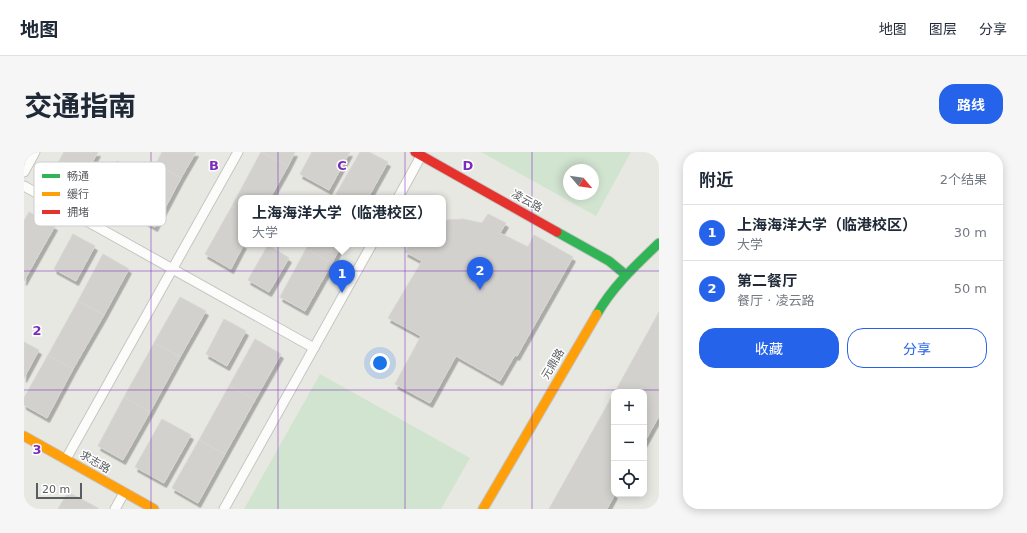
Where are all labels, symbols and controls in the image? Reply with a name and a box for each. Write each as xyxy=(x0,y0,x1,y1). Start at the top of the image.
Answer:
text: 地图 xyxy=(20,18,58,40)
text: 地图 xyxy=(879,21,907,37)
text: 图层 xyxy=(929,21,957,37)
text: 分享 xyxy=(979,21,1007,37)
button: 路线 xyxy=(939,84,1003,124)
text: 交通指南 xyxy=(24,90,136,123)
text: B xyxy=(209,158,219,173)
text: C xyxy=(337,158,347,173)
text: D xyxy=(463,158,474,173)
legend xyxy=(34,162,166,226)
north arrow xyxy=(563,164,599,200)
text: 畅通 xyxy=(67,170,89,183)
text: 附近 xyxy=(699,170,733,190)
text: 2个结果 xyxy=(940,172,987,187)
street label: 凌云路 xyxy=(509,187,545,215)
text: 缓行 xyxy=(67,188,89,201)
popup xyxy=(238,195,446,247)
text: 上海海洋大学（临港校区） xyxy=(252,204,432,222)
text: 拥堵 xyxy=(67,206,89,219)
text: 上海海洋大学（临港校区） xyxy=(737,216,917,234)
text: 大学 xyxy=(252,225,278,240)
text: 1 xyxy=(707,225,717,240)
text: 30 m xyxy=(954,225,987,240)
text: 大学 xyxy=(737,237,763,252)
pin: 2 xyxy=(467,257,493,290)
pin: 1 xyxy=(329,260,355,293)
text: 第二餐厅 xyxy=(737,272,797,290)
text: 2 xyxy=(707,281,717,296)
text: 50 m xyxy=(954,281,987,296)
text: 餐厅 · 凌云路 xyxy=(737,293,814,308)
text: 2 xyxy=(32,323,42,338)
button: 收藏 xyxy=(699,328,839,368)
button: 分享 xyxy=(847,328,987,368)
street label: 元鼎路 xyxy=(539,347,567,381)
your location xyxy=(370,353,390,373)
map controls xyxy=(611,389,647,497)
button: + xyxy=(611,389,647,425)
button: − xyxy=(611,425,647,461)
text: 3 xyxy=(32,442,42,457)
street label: 求志路 xyxy=(77,448,113,476)
button: locate xyxy=(611,461,647,497)
scale bar xyxy=(36,481,82,500)
text: 20 m xyxy=(42,483,70,496)

